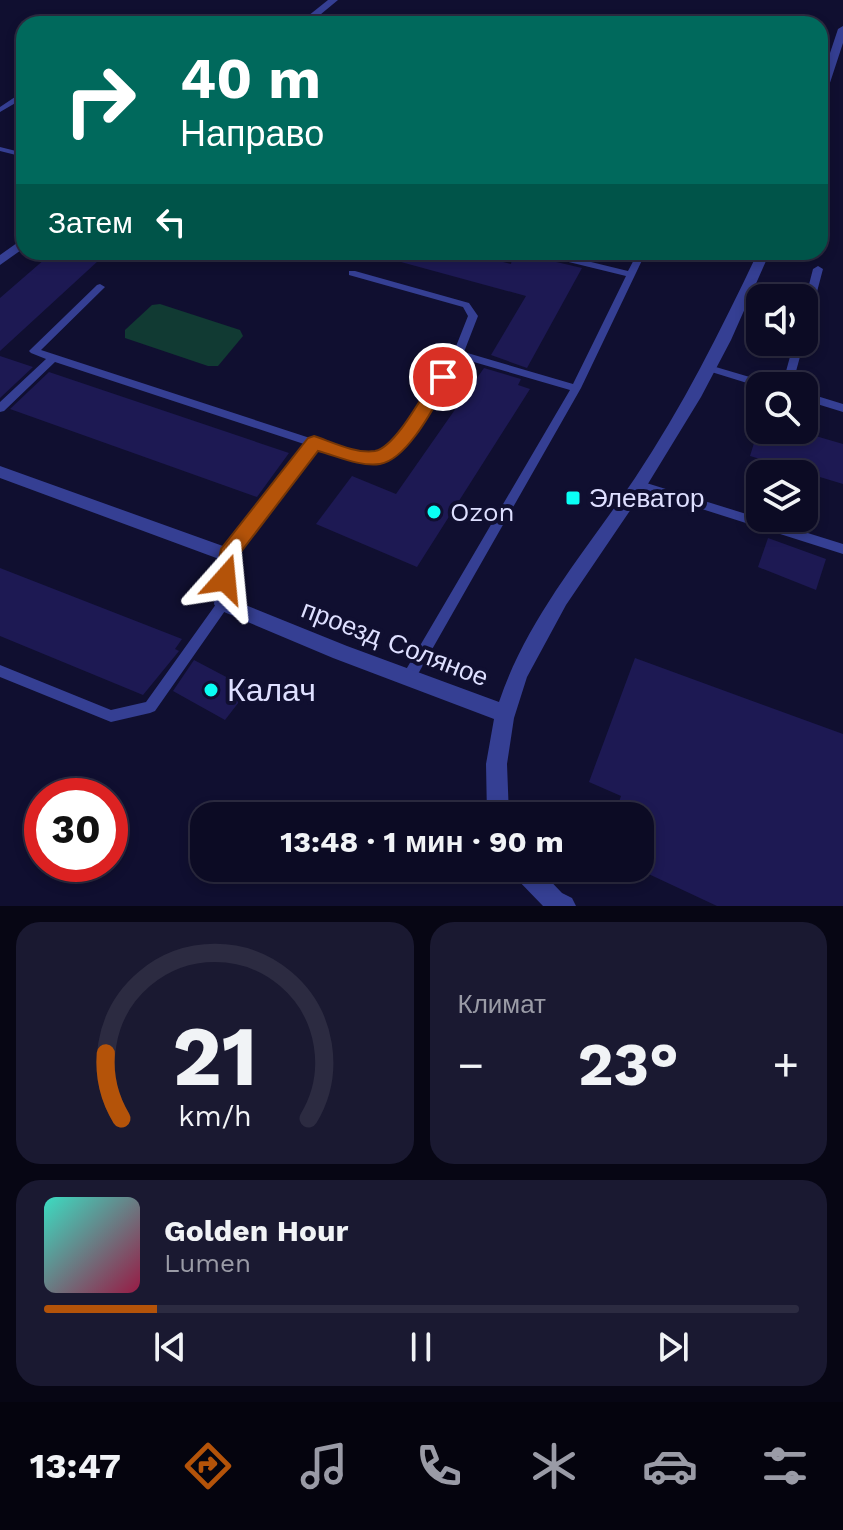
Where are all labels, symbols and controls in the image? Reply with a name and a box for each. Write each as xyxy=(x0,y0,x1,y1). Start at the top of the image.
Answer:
text: 40 m xyxy=(180,46,321,112)
icon: right xyxy=(48,48,152,152)
text: Направо xyxy=(180,113,324,155)
icon: left xyxy=(149,200,193,244)
text: Затем xyxy=(48,205,133,240)
map controls xyxy=(746,284,818,532)
button: sound xyxy=(746,284,818,356)
pin xyxy=(409,343,477,411)
icon: arrive xyxy=(421,355,465,399)
button: search xyxy=(746,372,818,444)
button: layers xyxy=(746,460,818,532)
place label: Элеватор xyxy=(589,483,704,513)
marker: Элеватор xyxy=(564,489,582,507)
place label: Ozon xyxy=(450,497,515,527)
marker: Ozon xyxy=(425,503,443,521)
position arrow xyxy=(183,537,267,621)
street label: проезд Соляное xyxy=(297,594,493,692)
place label: Калач xyxy=(227,671,316,709)
marker: Калач xyxy=(202,681,220,699)
speed limit sign: 30 xyxy=(24,778,128,882)
text: 13:48 · 1 мин · 90 m xyxy=(280,824,564,859)
text: Климат xyxy=(458,989,546,1019)
text: 21 xyxy=(172,1008,257,1105)
text: 23° xyxy=(578,1029,679,1100)
text: − xyxy=(458,1039,484,1091)
text: + xyxy=(772,1039,799,1091)
text: km/h xyxy=(178,1099,252,1133)
text: Golden Hour xyxy=(164,1213,348,1248)
text: Lumen xyxy=(164,1248,251,1278)
icon: previous xyxy=(148,1325,192,1369)
icon: pause xyxy=(399,1325,443,1369)
icon: next xyxy=(651,1325,695,1369)
icon: directions xyxy=(180,1438,236,1494)
icon: music xyxy=(296,1438,352,1494)
icon: phone xyxy=(411,1438,467,1494)
icon: climate xyxy=(526,1438,582,1494)
icon: car xyxy=(642,1438,698,1494)
icon: filters xyxy=(757,1438,813,1494)
text: 13:47 xyxy=(30,1445,121,1487)

